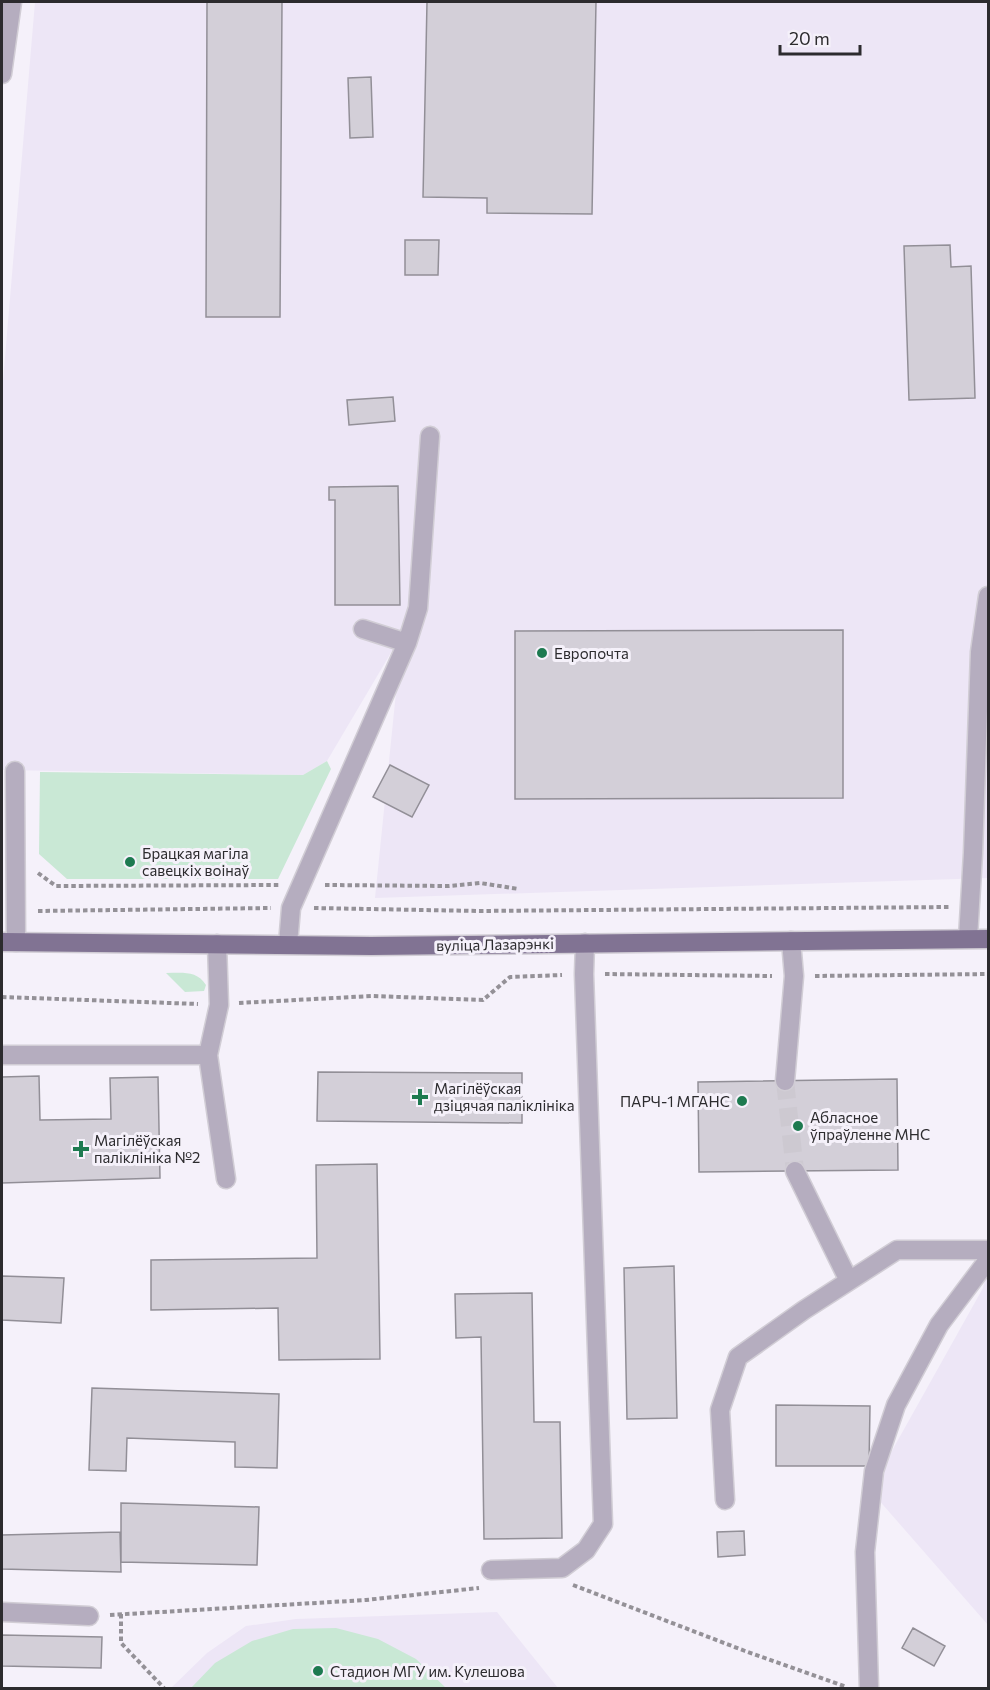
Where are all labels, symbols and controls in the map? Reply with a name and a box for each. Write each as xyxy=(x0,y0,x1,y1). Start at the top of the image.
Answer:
scale bar xyxy=(780,18,860,56)
text: 20 m xyxy=(789,27,830,49)
place label: Европочта xyxy=(554,644,629,662)
marker: Европочта xyxy=(535,646,549,660)
place label: Брацкая магіла савецкіх воінаў xyxy=(142,844,249,879)
marker: Брацкая магіла савецкіх воінаў xyxy=(123,855,137,869)
street label: вуліца Лазарэнкі xyxy=(436,934,554,954)
place label: Магілёўская дзіцячая паліклініка xyxy=(434,1079,575,1114)
marker: Магілёўская дзіцячая паліклініка xyxy=(411,1088,429,1106)
place label: ПАРЧ-1 МГАНС xyxy=(620,1092,730,1110)
marker: ПАРЧ-1 МГАНС xyxy=(735,1094,749,1108)
place label: Абласное ўпраўленне МНС xyxy=(810,1108,930,1143)
marker: Абласное ўпраўленне МНС xyxy=(791,1119,805,1133)
place label: Магілёўская паліклініка №2 xyxy=(94,1131,200,1166)
marker: Магілёўская паліклініка №2 xyxy=(72,1140,90,1158)
place label: Стадион МГУ им. Кулешова xyxy=(330,1662,525,1680)
marker: Стадион МГУ им. Кулешова xyxy=(311,1664,325,1678)

